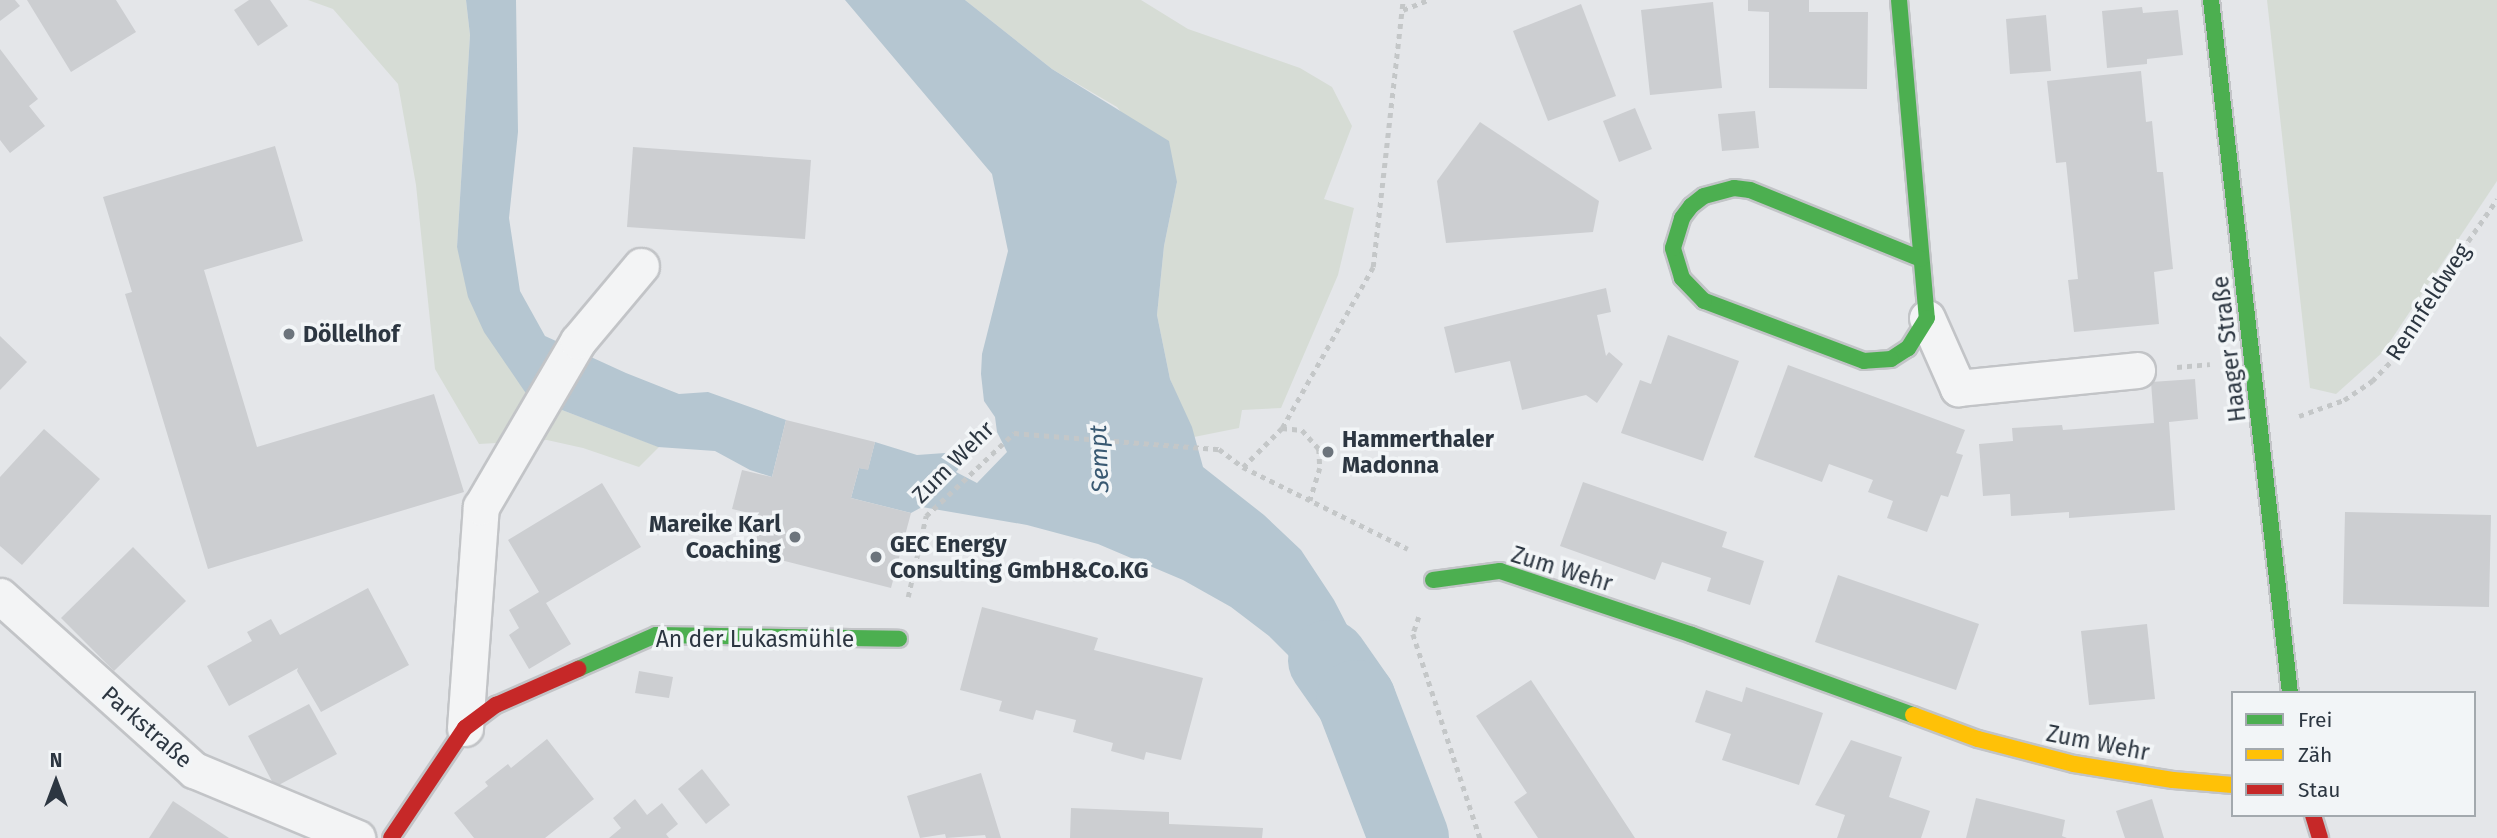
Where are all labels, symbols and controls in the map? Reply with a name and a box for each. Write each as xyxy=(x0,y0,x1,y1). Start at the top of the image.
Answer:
street label: Rennfeldweg xyxy=(2380,238,2476,366)
street label: Haager Straße xyxy=(2206,274,2252,424)
place label: Döllelhof xyxy=(303,320,399,348)
marker: Döllelhof xyxy=(281,326,297,342)
street label: Zum Wehr xyxy=(906,415,1000,509)
water label: Sempt xyxy=(1084,424,1116,494)
place label: Hammerthaler Madonna xyxy=(1342,425,1494,479)
marker: Hammerthaler Madonna xyxy=(1320,444,1336,460)
place label: Mareike Karl Coaching xyxy=(649,510,781,564)
marker: Mareike Karl Coaching xyxy=(787,529,803,545)
place label: GEC Energy Consulting GmbH&Co.KG xyxy=(890,530,1149,584)
street label: Zum Wehr xyxy=(1508,541,1616,597)
marker: GEC Energy Consulting GmbH&Co.KG xyxy=(868,549,884,565)
street label: An der Lukasmühle xyxy=(656,625,854,653)
street label: Parkstraße xyxy=(96,680,198,774)
legend xyxy=(2231,691,2476,817)
text: Frei xyxy=(2298,707,2332,733)
street label: Zum Wehr xyxy=(2044,719,2152,767)
text: Zäh xyxy=(2298,742,2332,768)
north arrow xyxy=(21,747,91,817)
text: N xyxy=(50,749,62,772)
text: Stau xyxy=(2298,777,2341,803)

